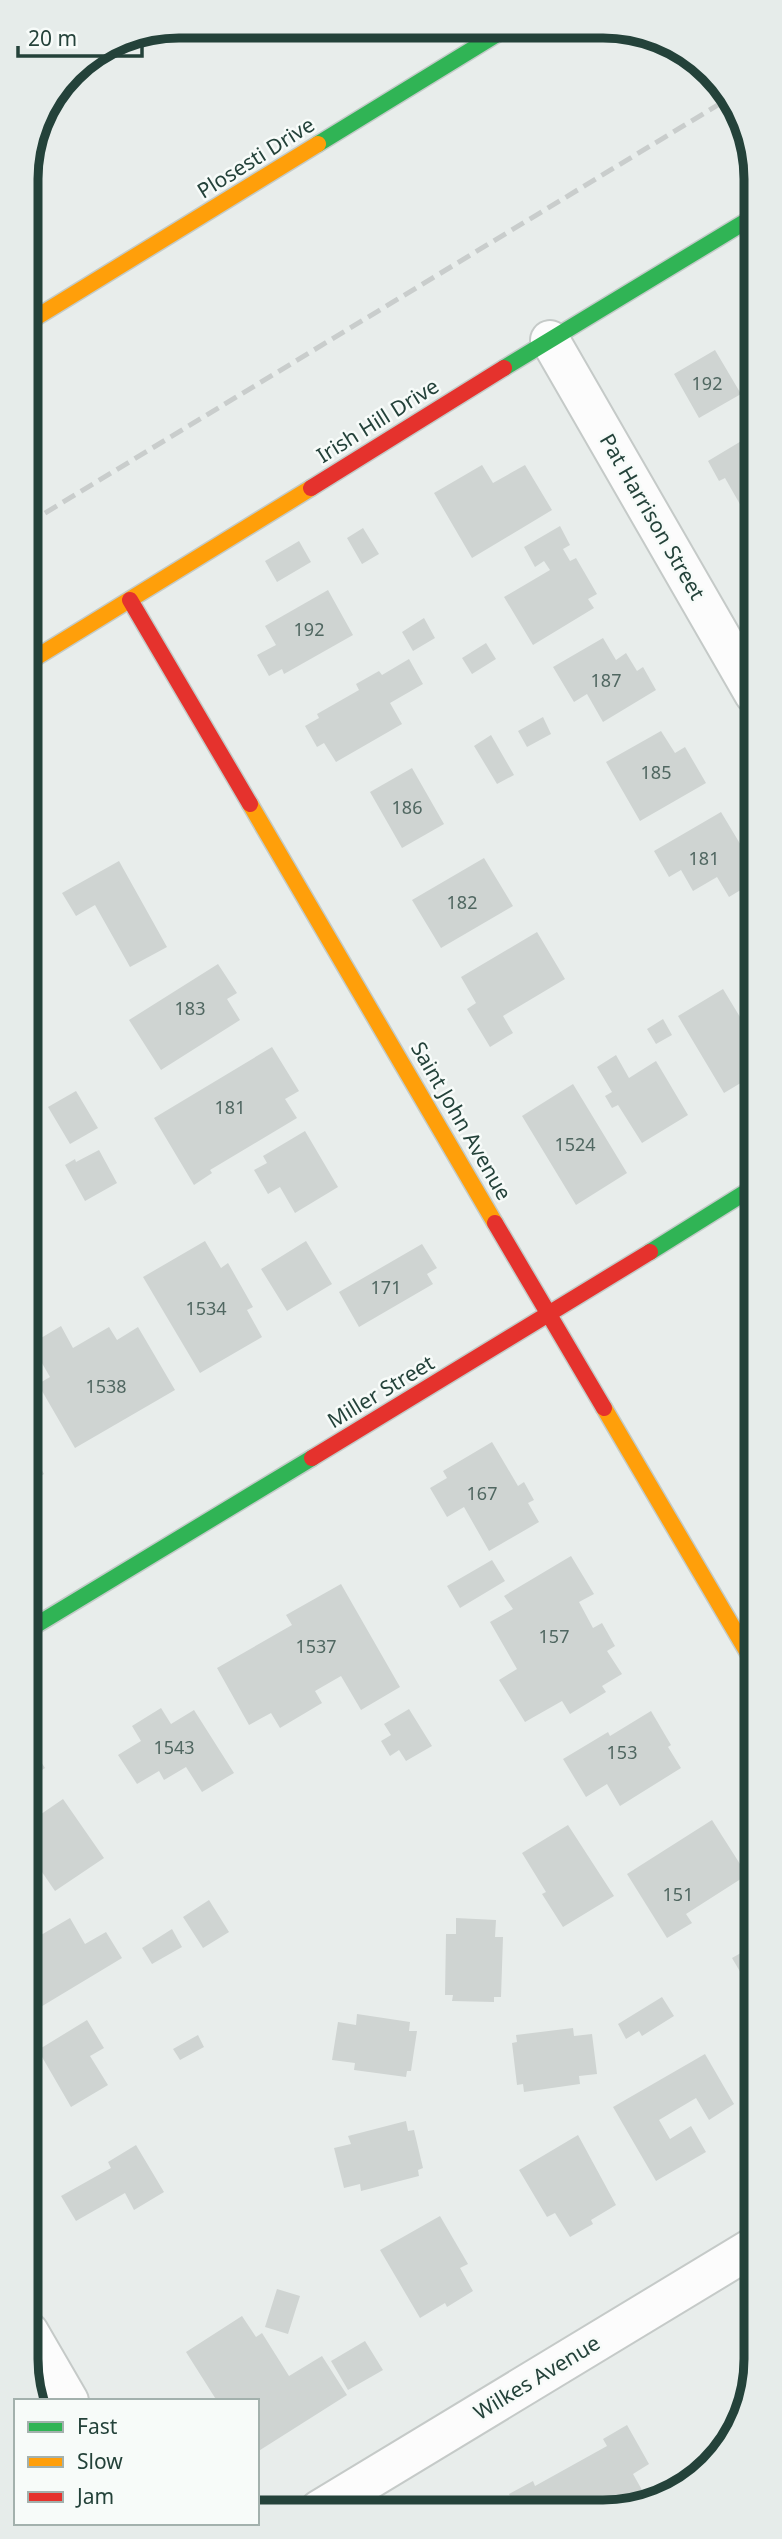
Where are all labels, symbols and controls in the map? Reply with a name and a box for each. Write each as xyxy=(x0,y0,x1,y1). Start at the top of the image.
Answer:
scale bar xyxy=(18,14,142,58)
text: 20 m xyxy=(28,24,77,52)
street label: Plosesti Drive xyxy=(192,110,319,204)
street label: Irish Hill Drive xyxy=(311,371,444,469)
house number: 192 xyxy=(692,371,722,395)
street label: Pat Harrison Street xyxy=(594,428,712,605)
house number: 192 xyxy=(294,617,324,641)
house number: 187 xyxy=(591,668,621,692)
house number: 185 xyxy=(641,760,671,784)
house number: 186 xyxy=(392,795,422,819)
house number: 181 xyxy=(689,846,719,870)
house number: 182 xyxy=(447,890,477,914)
house number: 183 xyxy=(175,996,205,1020)
street label: Saint John Avenue xyxy=(405,1036,519,1205)
house number: 181 xyxy=(215,1095,245,1119)
house number: 1524 xyxy=(554,1132,596,1156)
house number: 171 xyxy=(371,1275,401,1299)
house number: 1534 xyxy=(185,1296,227,1320)
street label: Miller Street xyxy=(322,1348,439,1434)
house number: 1538 xyxy=(85,1374,127,1398)
house number: 167 xyxy=(467,1481,497,1505)
house number: 157 xyxy=(539,1624,569,1648)
house number: 1537 xyxy=(295,1634,337,1658)
house number: 1543 xyxy=(153,1735,195,1759)
house number: 153 xyxy=(607,1740,637,1764)
house number: 151 xyxy=(663,1882,693,1906)
street label: Wilkes Avenue xyxy=(468,2328,605,2426)
legend xyxy=(14,2399,259,2525)
text: Fast xyxy=(77,2412,118,2440)
text: Slow xyxy=(77,2447,123,2475)
text: Jam xyxy=(75,2482,114,2510)

